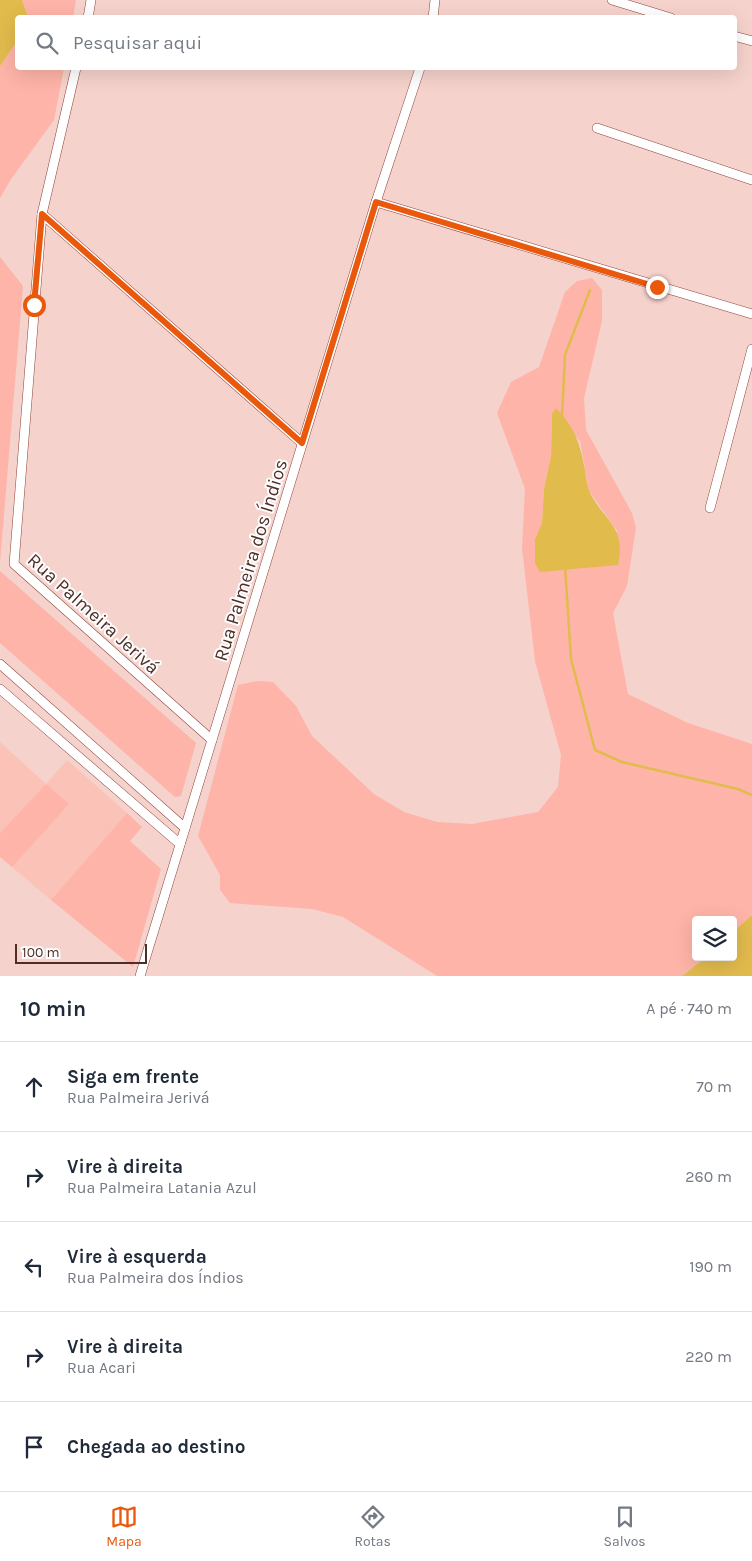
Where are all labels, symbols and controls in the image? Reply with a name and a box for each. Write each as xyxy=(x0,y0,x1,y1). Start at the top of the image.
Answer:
search box xyxy=(15,15,737,70)
icon: search xyxy=(33,29,61,57)
text: Pesquisar aqui xyxy=(73,32,202,54)
route end xyxy=(646,276,669,299)
route start xyxy=(23,294,46,317)
street label: Rua Palmeira dos Índios xyxy=(209,457,292,664)
street label: Rua Palmeira Jerivá xyxy=(23,549,164,679)
map controls xyxy=(692,916,737,961)
button: layers xyxy=(692,916,737,961)
scale bar xyxy=(15,941,148,964)
text: 100 m xyxy=(22,944,60,961)
text: 10 min xyxy=(20,997,86,1021)
text: A pé · 740 m xyxy=(646,999,732,1018)
text: Siga em frente xyxy=(67,1066,199,1088)
icon: ahead xyxy=(20,1073,48,1101)
text: 70 m xyxy=(696,1077,732,1096)
text: Rua Palmeira Jerivá xyxy=(67,1088,210,1107)
text: Vire à direita xyxy=(67,1156,183,1178)
icon: right xyxy=(20,1163,48,1191)
text: 260 m xyxy=(685,1167,732,1186)
text: Rua Palmeira Latania Azul xyxy=(67,1178,257,1197)
text: Vire à esquerda xyxy=(67,1246,207,1268)
icon: left xyxy=(20,1253,48,1281)
text: 190 m xyxy=(689,1257,732,1276)
text: Rua Palmeira dos Índios xyxy=(67,1268,244,1287)
text: Vire à direita xyxy=(67,1336,183,1358)
icon: right xyxy=(20,1343,48,1371)
text: 220 m xyxy=(685,1347,732,1366)
text: Rua Acari xyxy=(67,1358,136,1377)
icon: arrive xyxy=(20,1433,48,1461)
text: Chegada ao destino xyxy=(67,1436,245,1458)
tab: Mapa xyxy=(106,1503,142,1550)
tab: Rotas xyxy=(354,1503,391,1550)
tab: Salvos xyxy=(604,1503,646,1550)

